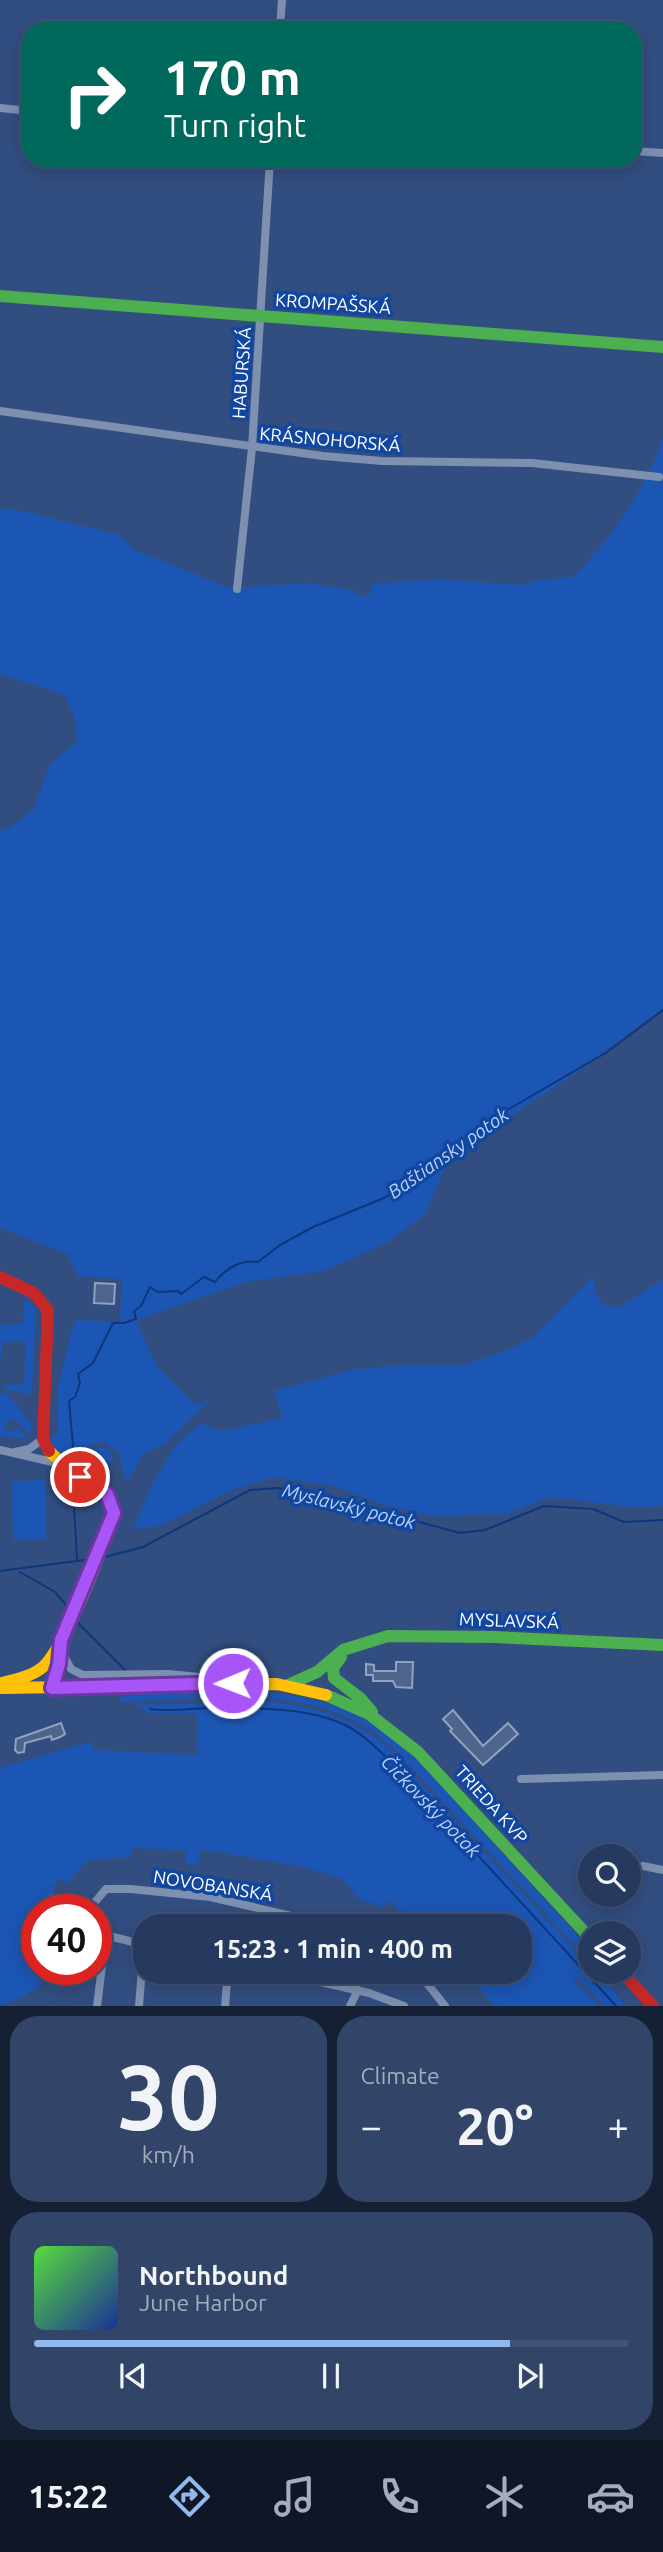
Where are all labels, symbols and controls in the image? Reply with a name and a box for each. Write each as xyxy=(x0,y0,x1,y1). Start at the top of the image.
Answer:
icon: right xyxy=(49,49,140,140)
text: 170 m xyxy=(164,49,301,104)
text: Turn right xyxy=(164,107,306,143)
street label: KROMPAŠSKÁ xyxy=(274,288,392,317)
street label: HABURSKÁ xyxy=(227,326,254,420)
street label: KRÁSNOHORSKÁ xyxy=(259,422,402,455)
water label: Baštiansky potok xyxy=(384,1103,513,1203)
pin xyxy=(50,1447,110,1507)
icon: arrive xyxy=(61,1458,99,1496)
water label: Myslavský potok xyxy=(280,1479,418,1533)
street label: MYSLAVSKÁ xyxy=(459,1607,560,1632)
position arrow xyxy=(196,1646,270,1720)
water label: Čičkovský potok xyxy=(377,1751,485,1862)
street label: TRIEDA KVP xyxy=(452,1761,532,1847)
map controls xyxy=(578,1844,641,1984)
button: search xyxy=(578,1844,641,1907)
street label: NOVOBANSKÁ xyxy=(152,1865,275,1904)
speed limit sign: 40 xyxy=(21,1894,112,1985)
button: layers xyxy=(578,1921,641,1984)
text: 15:23 · 1 min · 400 m xyxy=(212,1934,453,1963)
text: 30 xyxy=(117,2045,220,2147)
text: Climate xyxy=(361,2063,440,2088)
text: 20° xyxy=(456,2097,533,2155)
text: − xyxy=(361,2105,382,2147)
text: + xyxy=(608,2105,629,2147)
text: km/h xyxy=(142,2142,195,2167)
text: Northbound xyxy=(139,2261,288,2290)
text: June Harbor xyxy=(139,2290,267,2315)
icon: previous xyxy=(114,2357,152,2395)
icon: pause xyxy=(312,2357,350,2395)
icon: next xyxy=(511,2357,549,2395)
icon: directions xyxy=(165,2472,214,2521)
icon: music xyxy=(270,2472,319,2521)
icon: phone xyxy=(375,2472,424,2521)
icon: climate xyxy=(480,2472,529,2521)
icon: car xyxy=(586,2472,635,2521)
text: 15:22 xyxy=(28,2478,108,2514)

